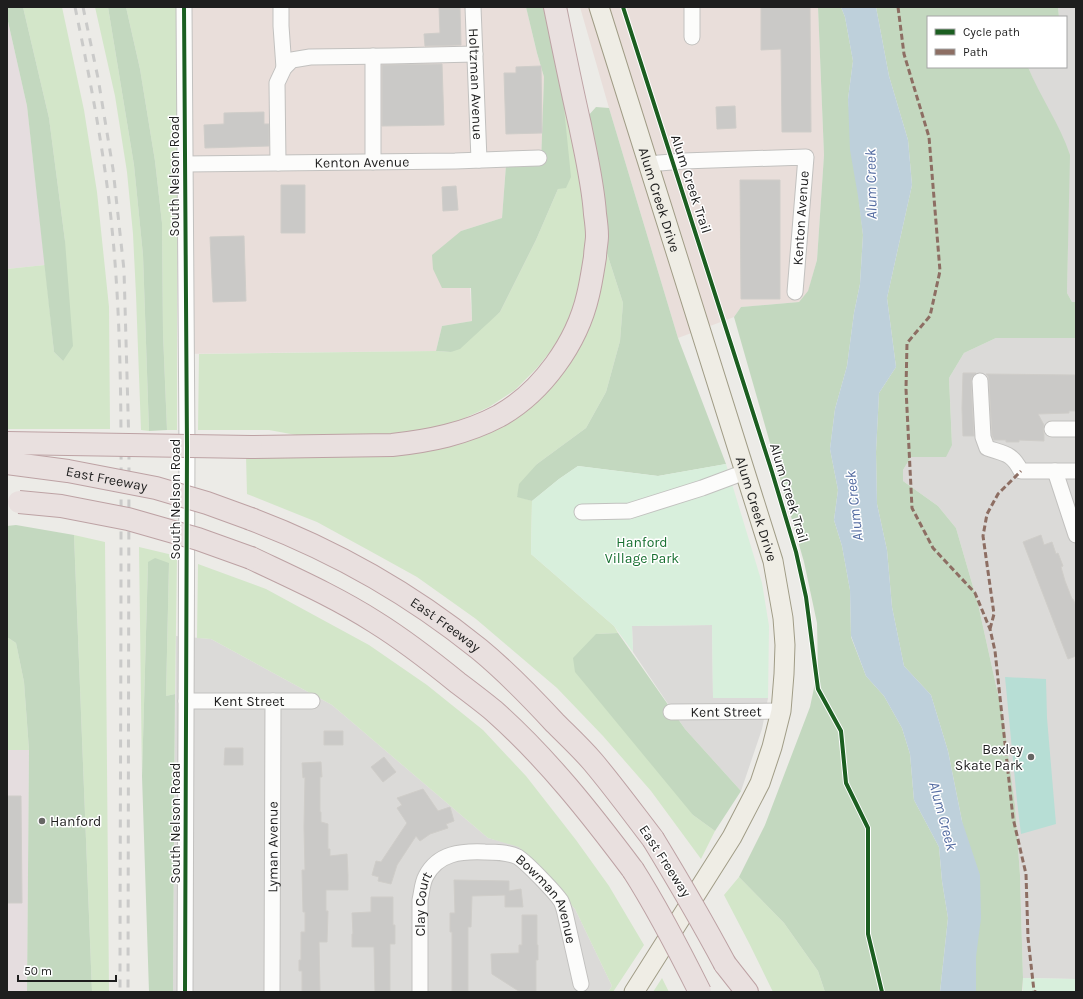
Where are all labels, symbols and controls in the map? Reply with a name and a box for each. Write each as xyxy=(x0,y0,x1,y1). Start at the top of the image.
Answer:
legend xyxy=(927,16,1067,68)
text: Cycle path xyxy=(963,25,1020,39)
street label: Holtzman Avenue xyxy=(465,28,487,140)
text: Path xyxy=(963,45,988,59)
street label: South Nelson Road xyxy=(166,115,183,237)
street label: Alum Creek Trail xyxy=(667,132,715,236)
street label: Alum Creek Drive xyxy=(635,145,684,254)
water label: Alum Creek xyxy=(861,148,881,219)
street label: Kenton Avenue xyxy=(314,153,410,171)
street label: Kenton Avenue xyxy=(789,170,813,266)
street label: South Nelson Road xyxy=(167,438,184,560)
street label: Alum Creek Trail xyxy=(766,441,812,545)
street label: Alum Creek Drive xyxy=(732,454,781,563)
street label: East Freeway xyxy=(65,462,149,495)
water label: Alum Creek xyxy=(841,470,867,542)
park label: Hanford Village Park xyxy=(605,534,679,567)
street label: East Freeway xyxy=(407,593,485,656)
street label: Kent Street xyxy=(213,693,285,710)
street label: Kent Street xyxy=(690,703,762,720)
place label: Bexley Skate Park xyxy=(955,741,1023,774)
marker: Bexley Skate Park xyxy=(1026,752,1036,762)
street label: South Nelson Road xyxy=(167,762,184,884)
water label: Alum Creek xyxy=(925,780,961,853)
street label: Lyman Avenue xyxy=(264,801,281,893)
place label: Hanford xyxy=(50,813,101,830)
marker: Hanford xyxy=(37,816,47,826)
street label: East Freeway xyxy=(635,822,695,901)
street label: Bowman Avenue xyxy=(513,850,580,945)
street label: Clay Court xyxy=(412,869,435,937)
scale bar xyxy=(18,957,116,983)
text: 50 m xyxy=(24,964,52,978)

